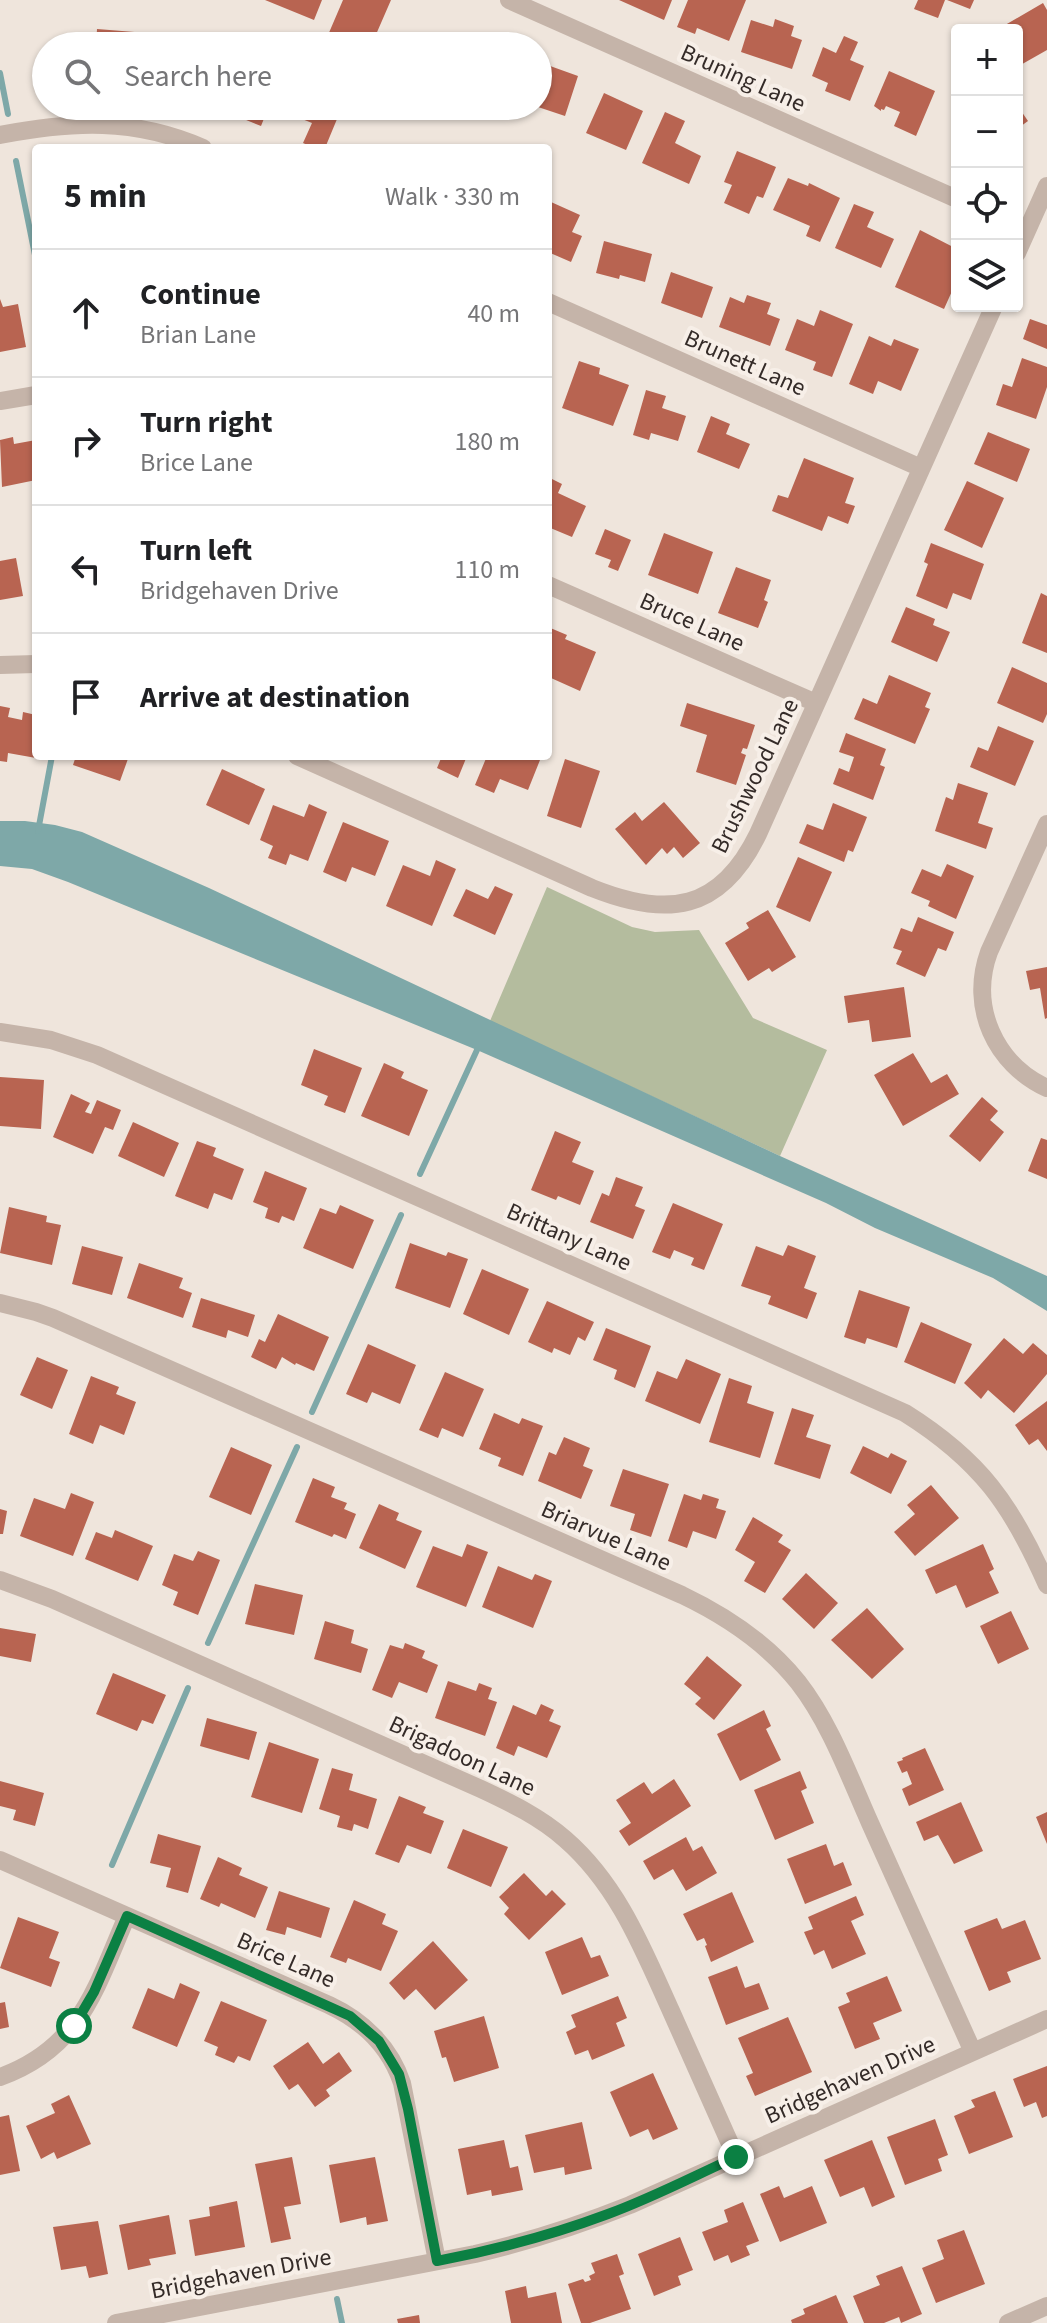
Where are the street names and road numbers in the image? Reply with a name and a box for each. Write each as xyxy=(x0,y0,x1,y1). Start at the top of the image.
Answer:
street label: Bruning Lane xyxy=(675,35,811,121)
street label: Brunett Lane xyxy=(679,321,811,405)
street label: Bruce Lane xyxy=(634,583,750,661)
street label: Brushwood Lane xyxy=(702,693,808,859)
street label: Brittany Lane xyxy=(501,1194,637,1280)
street label: Briarvue Lane xyxy=(535,1492,677,1580)
street label: Brigadoon Lane xyxy=(383,1707,541,1805)
street label: Brice Lane xyxy=(231,1923,341,1997)
street label: Bridgehaven Drive xyxy=(759,2027,941,2133)
street label: Bridgehaven Drive xyxy=(148,2239,334,2309)

